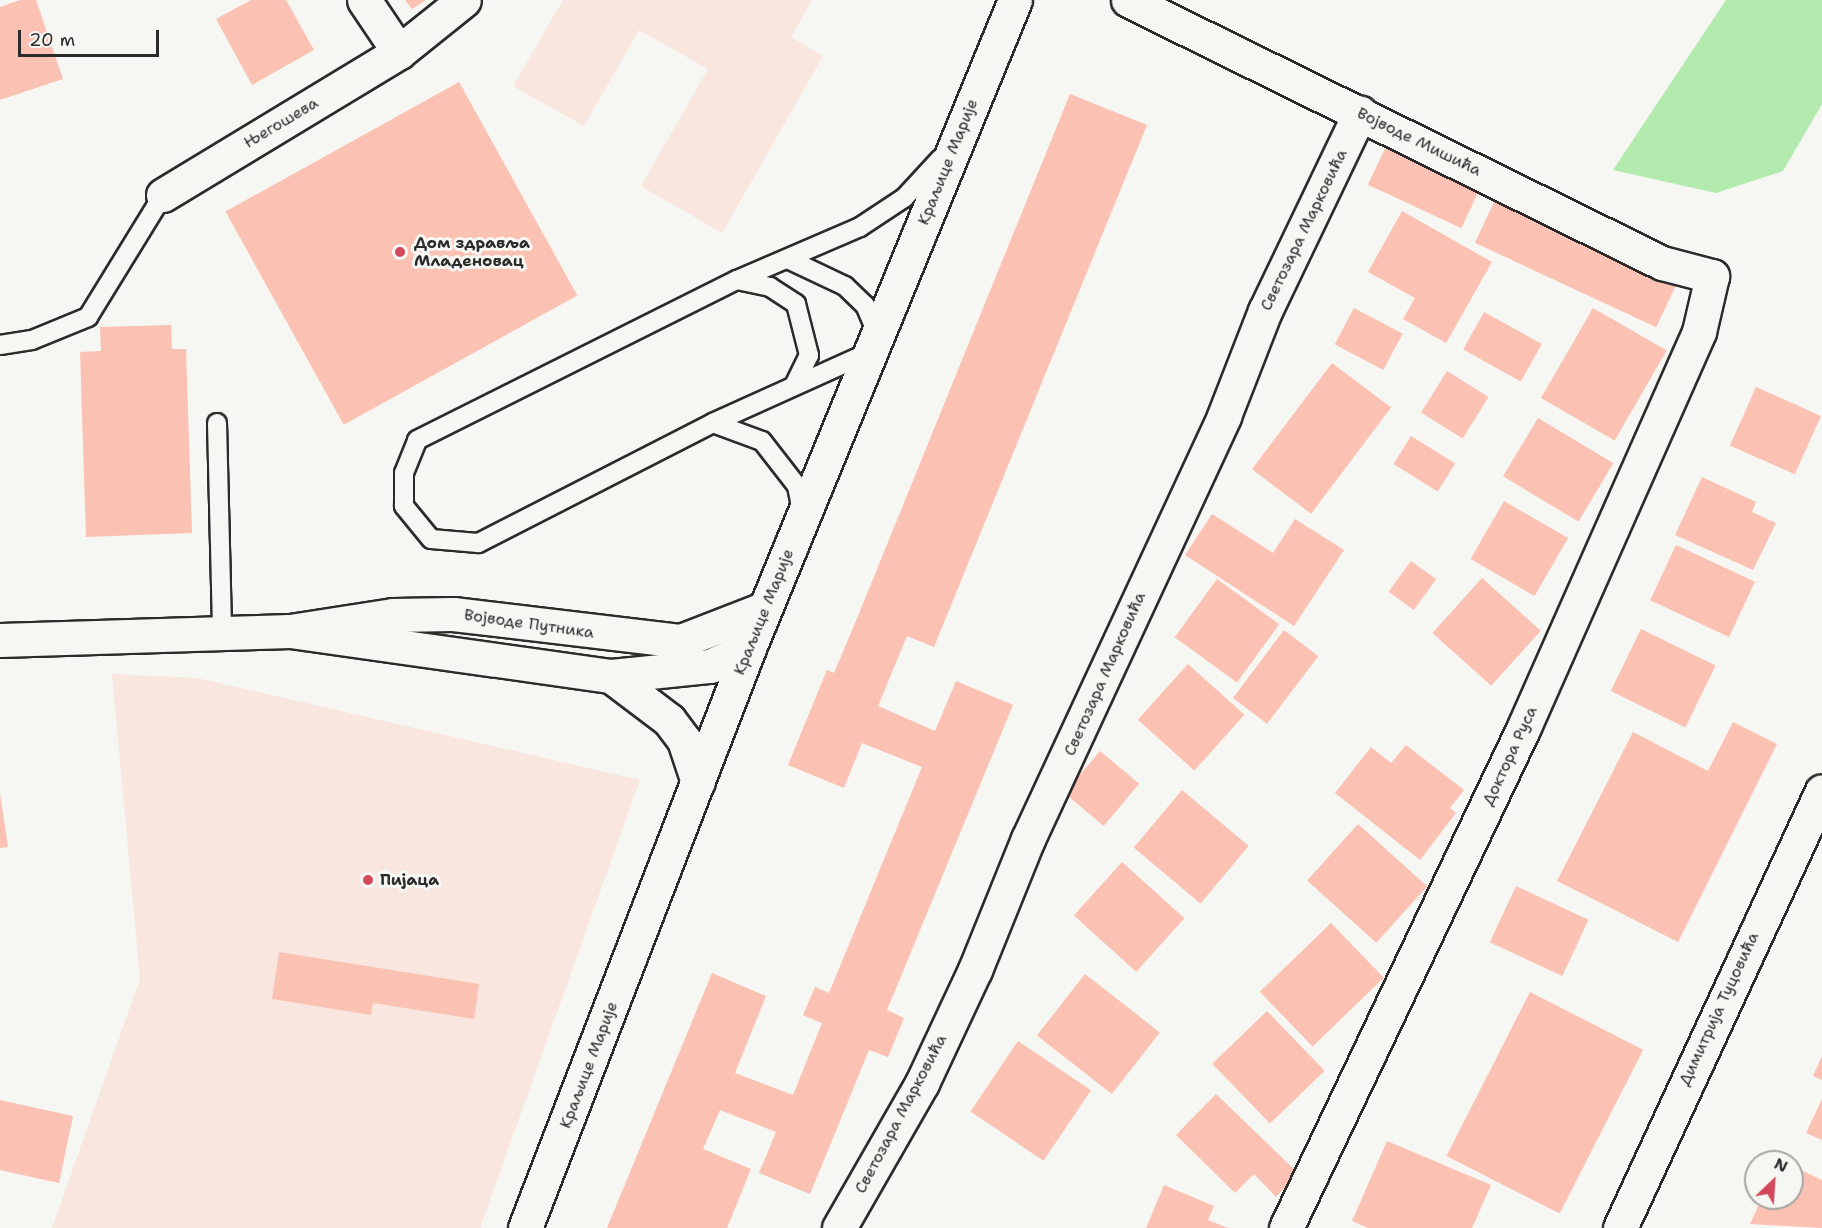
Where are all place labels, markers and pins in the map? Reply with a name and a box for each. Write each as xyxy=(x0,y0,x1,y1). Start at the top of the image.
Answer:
place label: Дом здравља Младеновац xyxy=(414,233,530,271)
marker: Дом здравља Младеновац xyxy=(391,243,409,261)
place label: Пијаца xyxy=(380,870,439,890)
marker: Пијаца xyxy=(361,873,375,887)

